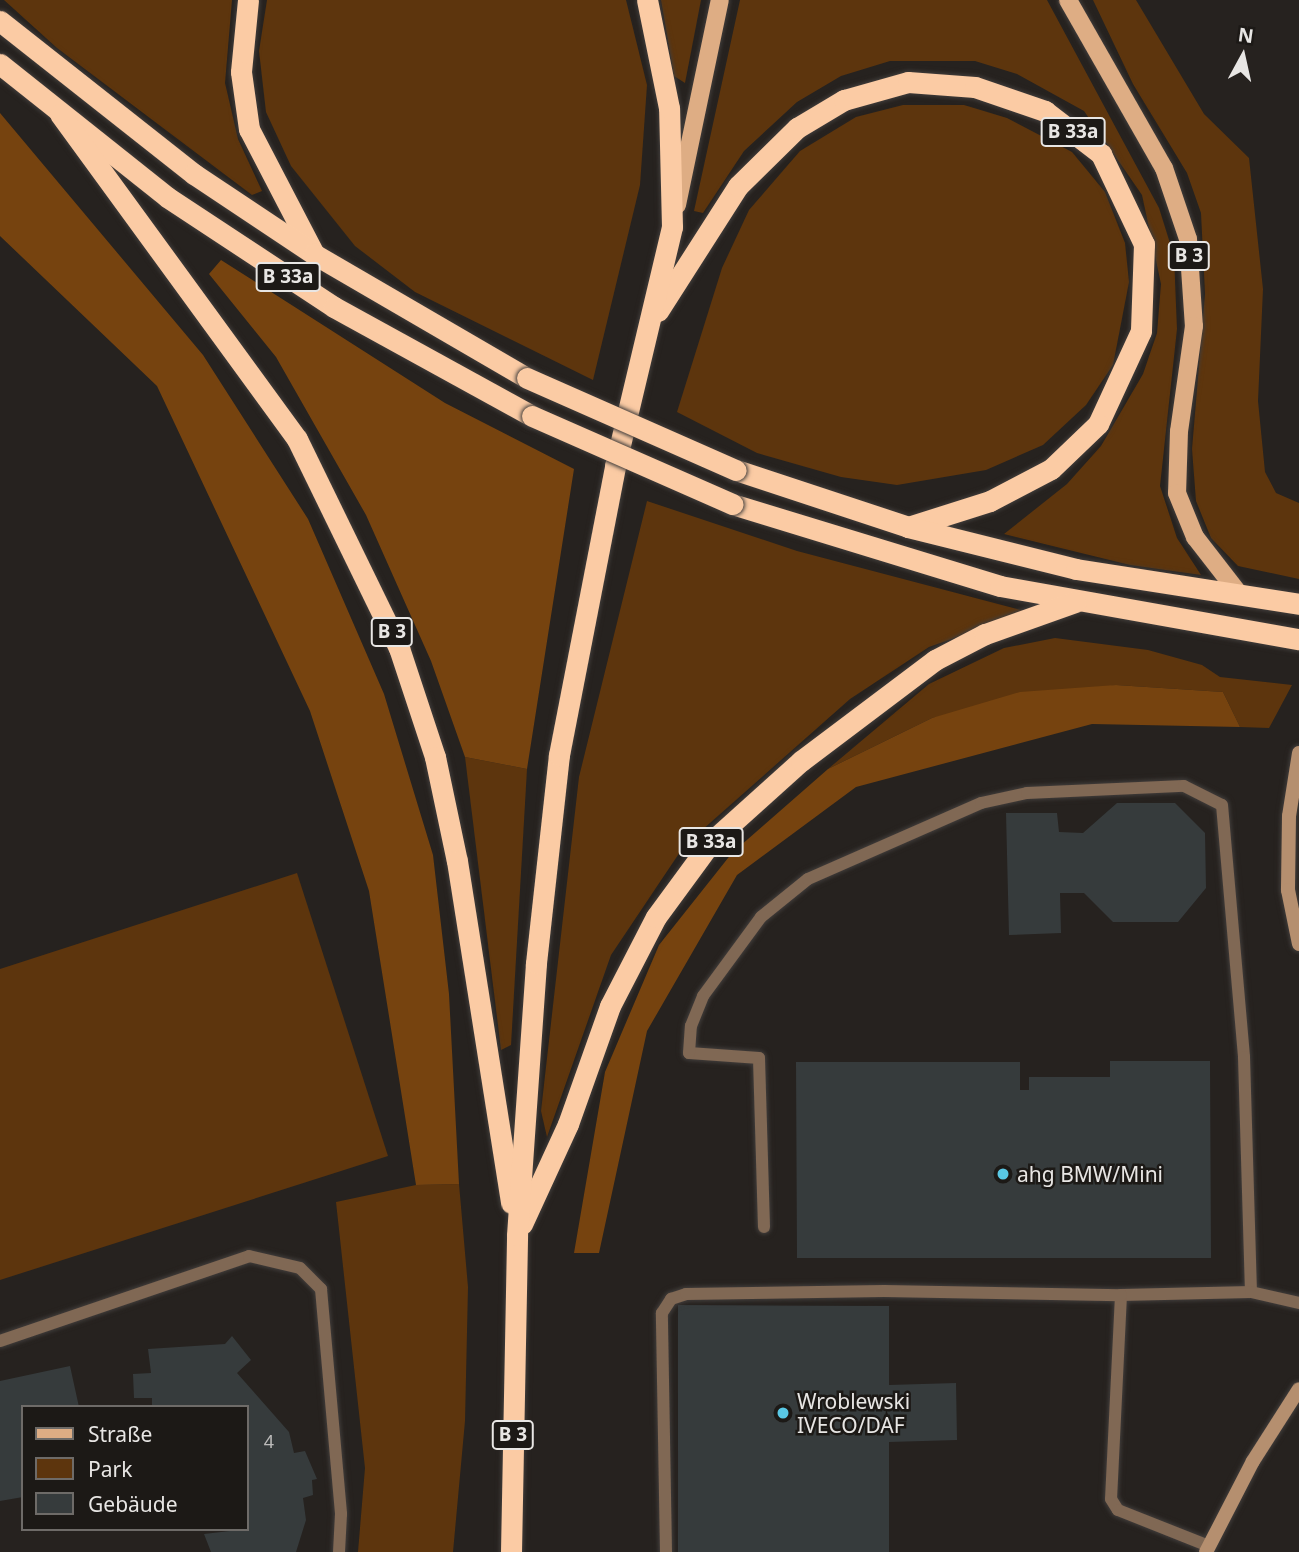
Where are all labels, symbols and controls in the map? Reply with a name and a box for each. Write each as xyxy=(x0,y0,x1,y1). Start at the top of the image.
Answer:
north arrow xyxy=(1208,21,1278,91)
text: N xyxy=(1236,21,1255,49)
road number: B 33a xyxy=(1040,116,1106,148)
road number: B 3 xyxy=(1166,240,1212,272)
road number: B 33a xyxy=(255,262,321,292)
road number: B 3 xyxy=(369,617,415,648)
road number: B 33a xyxy=(678,827,744,858)
place label: ahg BMW/Mini xyxy=(1017,1161,1163,1187)
marker: ahg BMW/Mini xyxy=(995,1166,1011,1182)
place label: Wroblewski IVECO/DAF xyxy=(797,1388,910,1438)
legend xyxy=(21,1405,248,1531)
marker: Wroblewski IVECO/DAF xyxy=(775,1405,791,1421)
text: Straße xyxy=(88,1420,152,1448)
road number: B 3 xyxy=(490,1420,536,1450)
house number: 4 xyxy=(264,1430,274,1452)
text: Park xyxy=(88,1455,132,1483)
text: Gebäude xyxy=(88,1490,178,1518)

